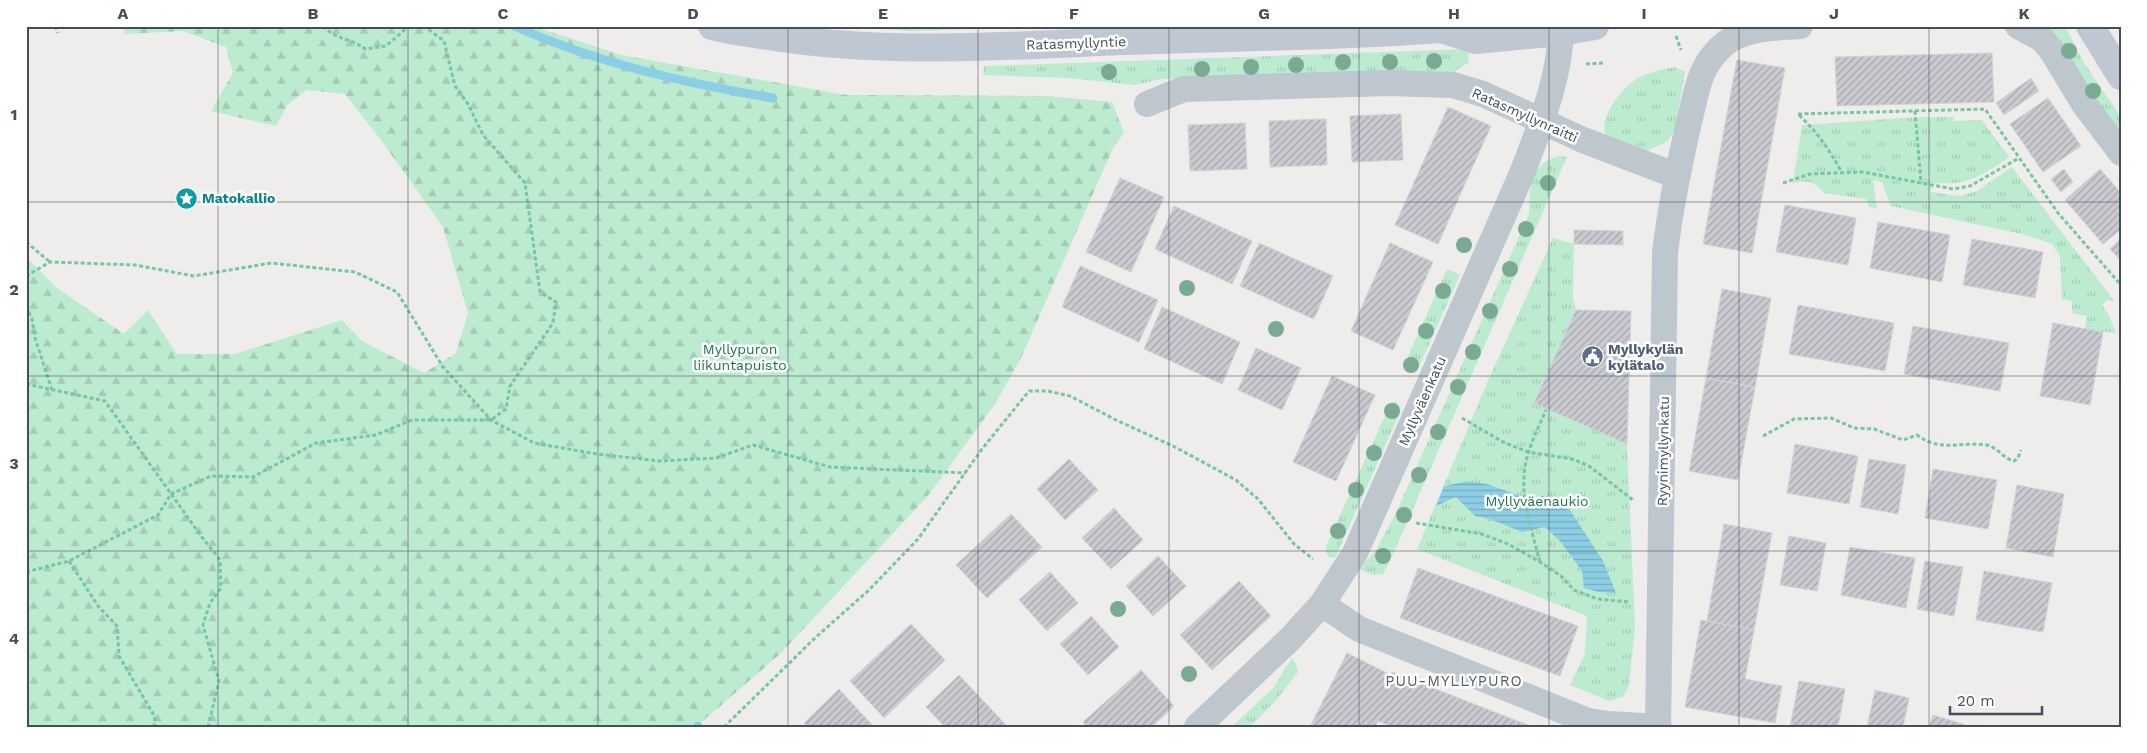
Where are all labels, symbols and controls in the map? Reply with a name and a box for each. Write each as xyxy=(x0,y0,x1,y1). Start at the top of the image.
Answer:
text: A xyxy=(118,4,129,23)
text: B xyxy=(308,4,319,23)
text: C xyxy=(498,4,509,23)
text: D xyxy=(687,4,699,23)
text: E xyxy=(878,4,888,23)
text: F xyxy=(1069,4,1079,23)
text: G xyxy=(1258,4,1270,23)
text: H xyxy=(1448,4,1460,23)
text: I xyxy=(1641,4,1647,23)
text: J xyxy=(1829,4,1839,23)
text: K xyxy=(2018,4,2030,23)
street label: Ratasmyllyntie xyxy=(1026,33,1126,53)
street label: Ratasmyllynraitti xyxy=(1470,84,1580,146)
text: 1 xyxy=(11,105,17,124)
place icon: Matokallio xyxy=(174,186,198,210)
place label: Matokallio xyxy=(202,190,275,206)
text: 2 xyxy=(9,280,19,299)
park label: Myllypuron liikuntapuisto xyxy=(693,341,787,373)
place label: Myllykylän kylätalo xyxy=(1608,341,1684,373)
public building icon: Myllykylän kylätalo xyxy=(1580,345,1604,369)
street label: Myllyväenkatu xyxy=(1395,354,1449,448)
street label: Ryynimyllynkatu xyxy=(1654,396,1672,506)
text: 3 xyxy=(9,454,19,473)
park label: Myllyväenaukio xyxy=(1485,493,1589,509)
text: 4 xyxy=(9,629,19,648)
district label: PUU-MYLLYPURO xyxy=(1385,672,1523,690)
scale bar xyxy=(1950,683,2042,715)
text: 20 m xyxy=(1957,692,1995,710)

